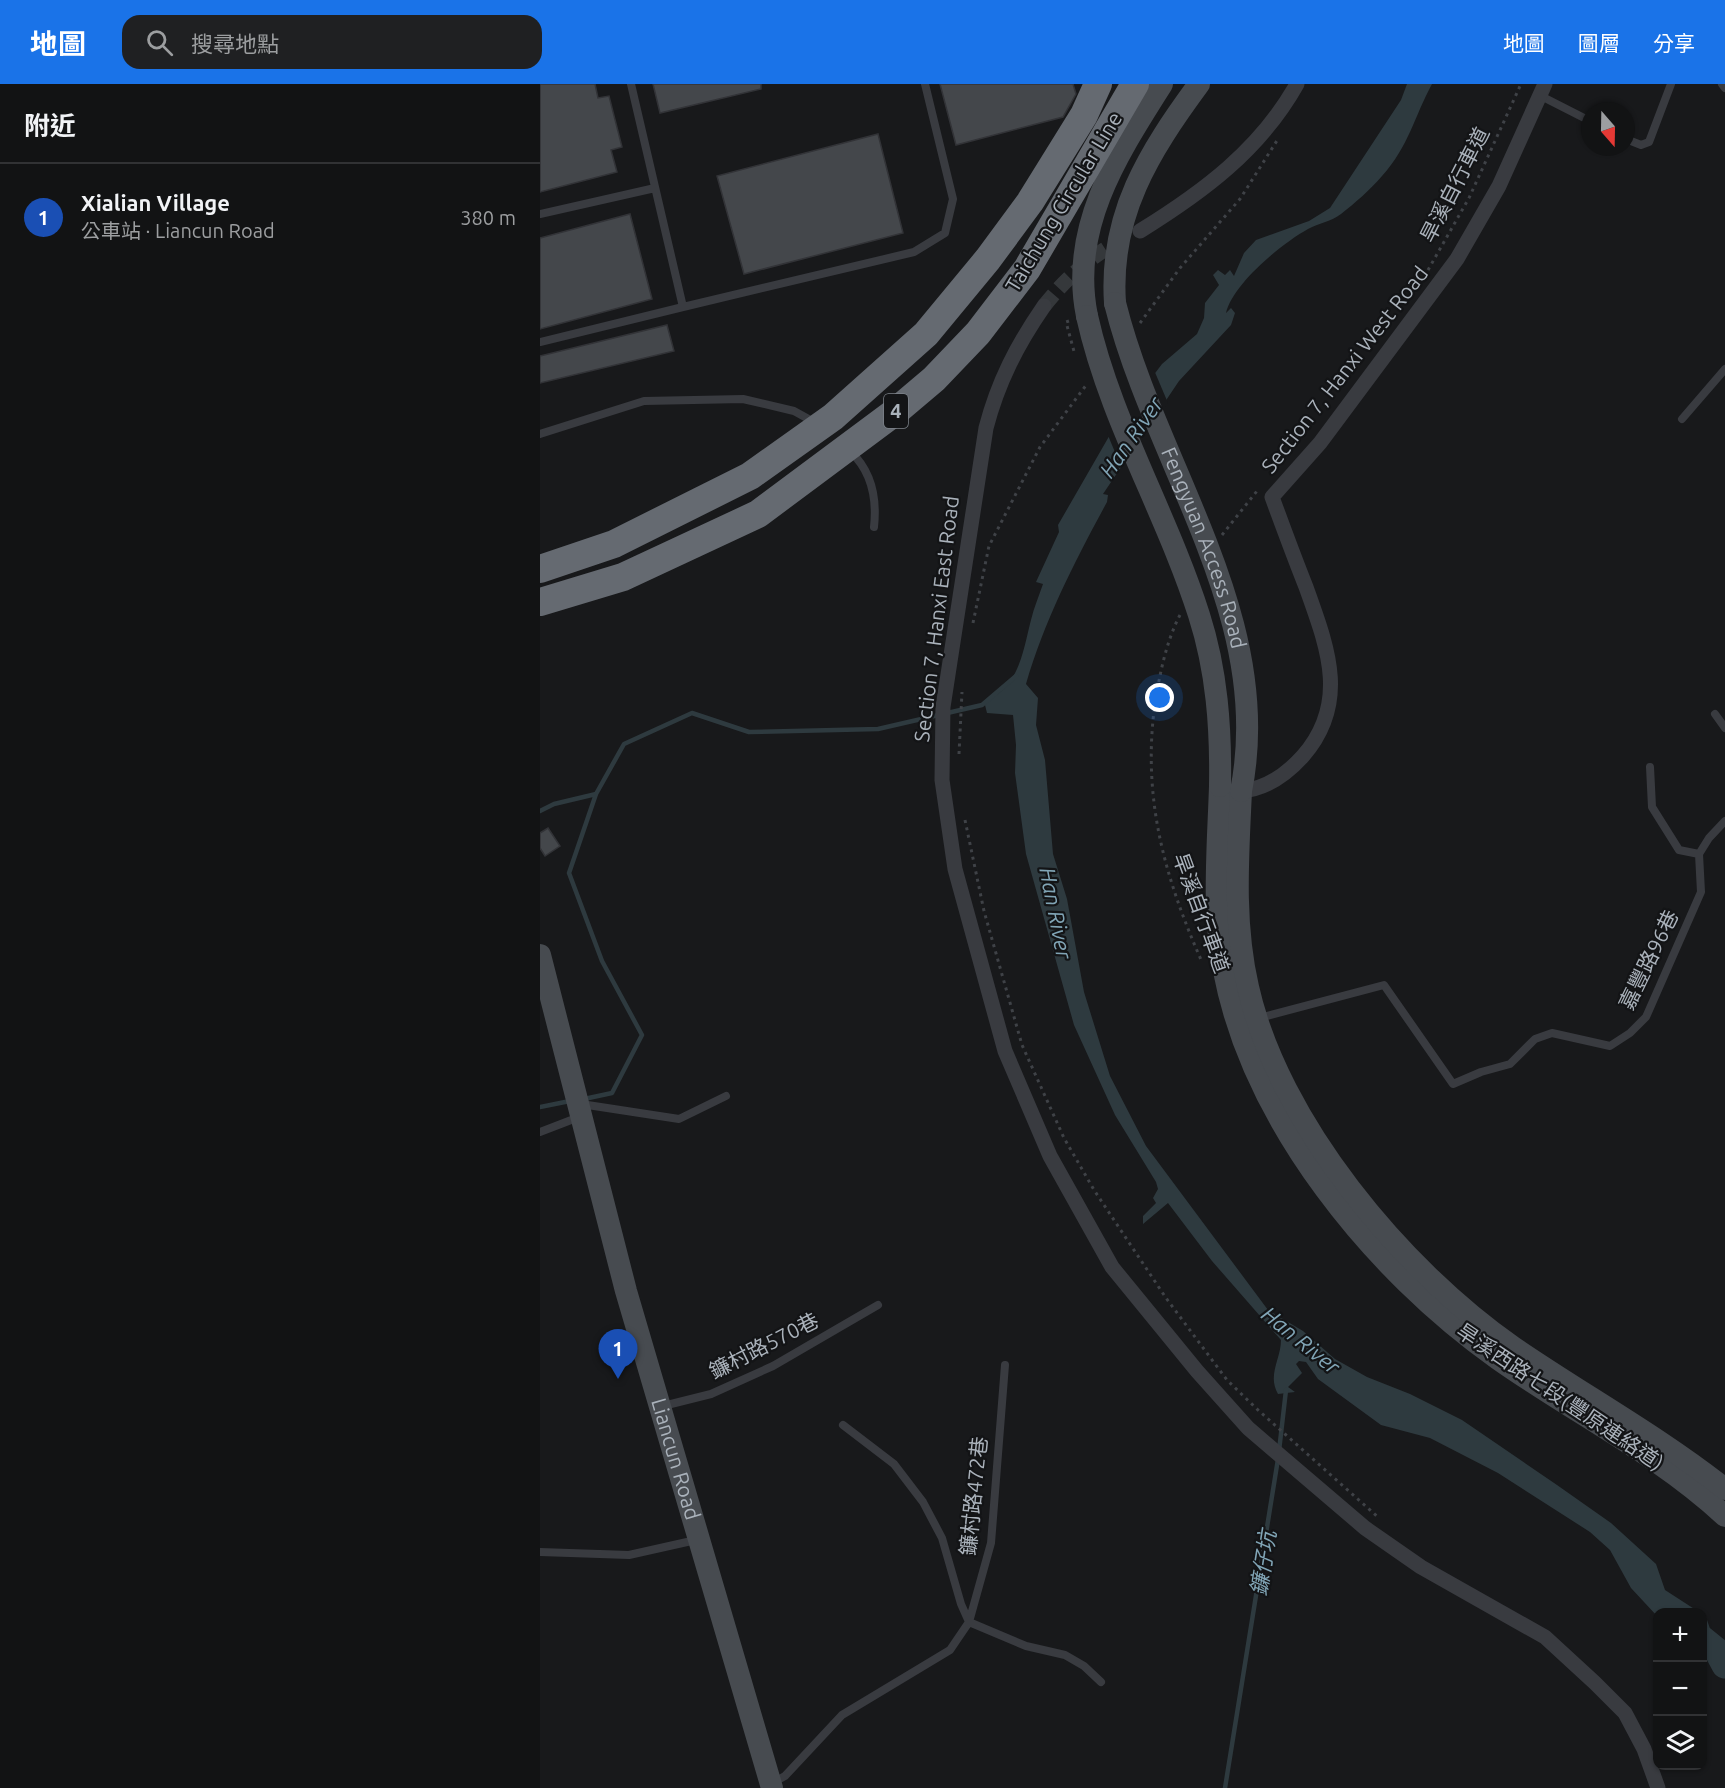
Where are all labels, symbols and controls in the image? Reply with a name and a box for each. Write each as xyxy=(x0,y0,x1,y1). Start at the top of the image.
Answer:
search box xyxy=(122,15,542,69)
icon: search xyxy=(143,26,176,59)
text: 地圖 xyxy=(30,28,86,59)
text: 搜尋地點 xyxy=(191,31,279,56)
text: 地圖 xyxy=(1503,31,1545,55)
text: 圖層 xyxy=(1578,31,1620,55)
text: 分享 xyxy=(1653,31,1695,55)
north arrow xyxy=(1581,102,1635,156)
street label: Taichung Circular Line xyxy=(1000,107,1126,296)
text: 附近 xyxy=(24,111,76,140)
street label: 旱溪自行車道 xyxy=(1415,123,1493,246)
text: Xialian Village xyxy=(81,190,230,215)
text: 1 xyxy=(38,206,49,229)
text: 380 m xyxy=(460,206,516,229)
text: 公車站 · Liancun Road xyxy=(81,219,275,242)
street label: Section 7, Hanxi West Road xyxy=(1256,261,1432,478)
water label: Han River xyxy=(1094,391,1168,482)
road number: 4 xyxy=(884,394,908,428)
street label: Fengyuan Access Road xyxy=(1157,443,1251,651)
street label: Section 7, Hanxi East Road xyxy=(909,494,963,743)
your location xyxy=(1145,683,1174,712)
street label: 旱溪自行車道 xyxy=(1169,849,1235,976)
water label: Han River xyxy=(1035,865,1078,961)
street label: 嘉豐路96巷 xyxy=(1614,906,1682,1013)
water label: Han River xyxy=(1257,1301,1346,1379)
street label: 鐮村路570巷 xyxy=(705,1307,822,1383)
street label: 旱溪西路七段(豐原連絡道) xyxy=(1453,1318,1669,1474)
pin: 1 xyxy=(598,1330,638,1379)
street label: Liancun Road xyxy=(647,1395,706,1522)
street label: 鐮村路472巷 xyxy=(955,1435,991,1557)
water label: 鐮仔坑 xyxy=(1245,1525,1280,1597)
map controls xyxy=(1653,1608,1707,1770)
button: + xyxy=(1653,1608,1707,1662)
button: − xyxy=(1653,1662,1707,1716)
button: layers xyxy=(1653,1716,1707,1770)

